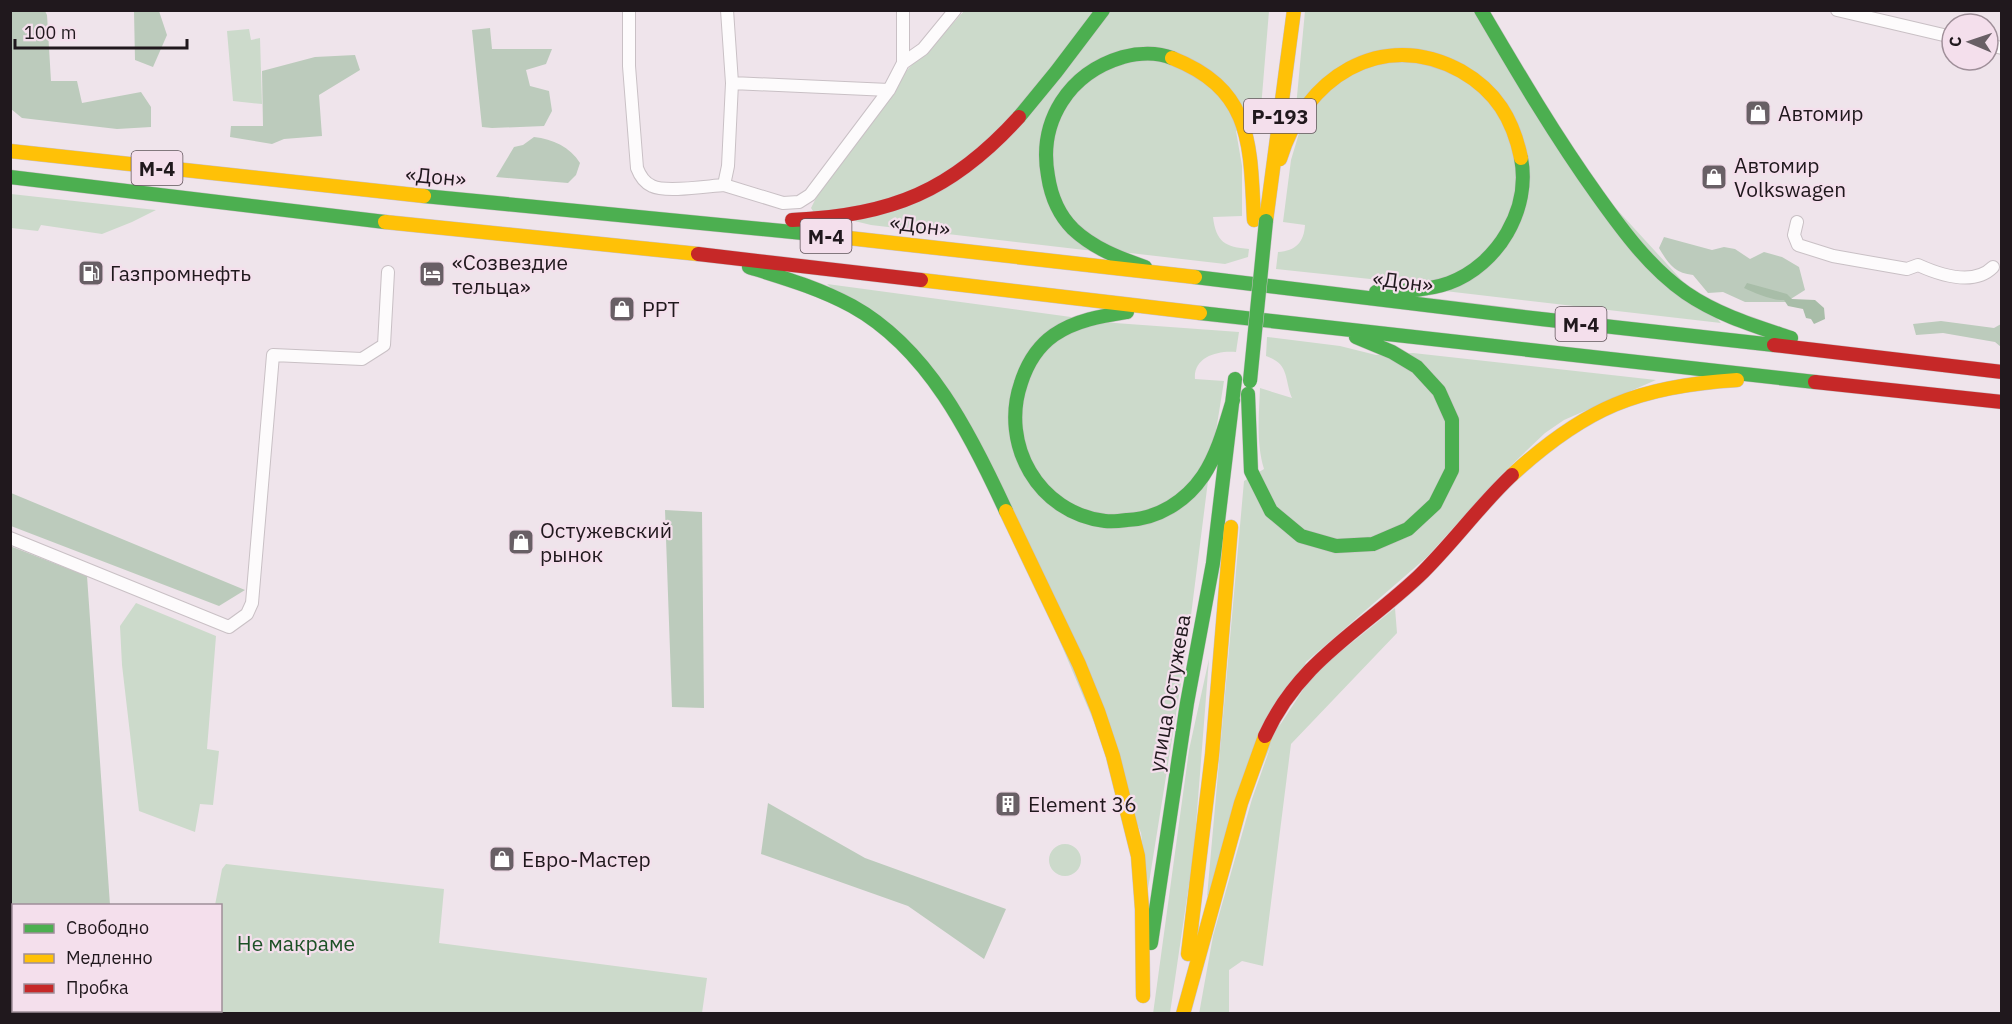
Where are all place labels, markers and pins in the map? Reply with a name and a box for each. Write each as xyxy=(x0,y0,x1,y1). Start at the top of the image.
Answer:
shop icon: Автомир xyxy=(1743,98,1773,128)
place label: Автомир xyxy=(1778,99,1863,127)
place label: Автомир Volkswagen xyxy=(1734,151,1846,203)
shop icon: Автомир Volkswagen xyxy=(1699,162,1729,192)
place label: «Созвездие тельца» xyxy=(452,248,568,300)
fuel station icon: Газпромнефть xyxy=(76,258,106,288)
place label: Газпромнефть xyxy=(110,259,251,287)
hotel icon: «Созвездие тельца» xyxy=(417,259,447,289)
shop icon: РРТ xyxy=(607,294,637,324)
place label: РРТ xyxy=(642,295,679,323)
place label: Остужевский рынок xyxy=(540,516,672,568)
shop icon: Остужевский рынок xyxy=(506,527,536,557)
building icon: Element 36 xyxy=(993,789,1023,819)
place label: Element 36 xyxy=(1028,790,1137,818)
shop icon: Евро-Мастер xyxy=(487,844,517,874)
place label: Евро-Мастер xyxy=(522,845,651,873)

